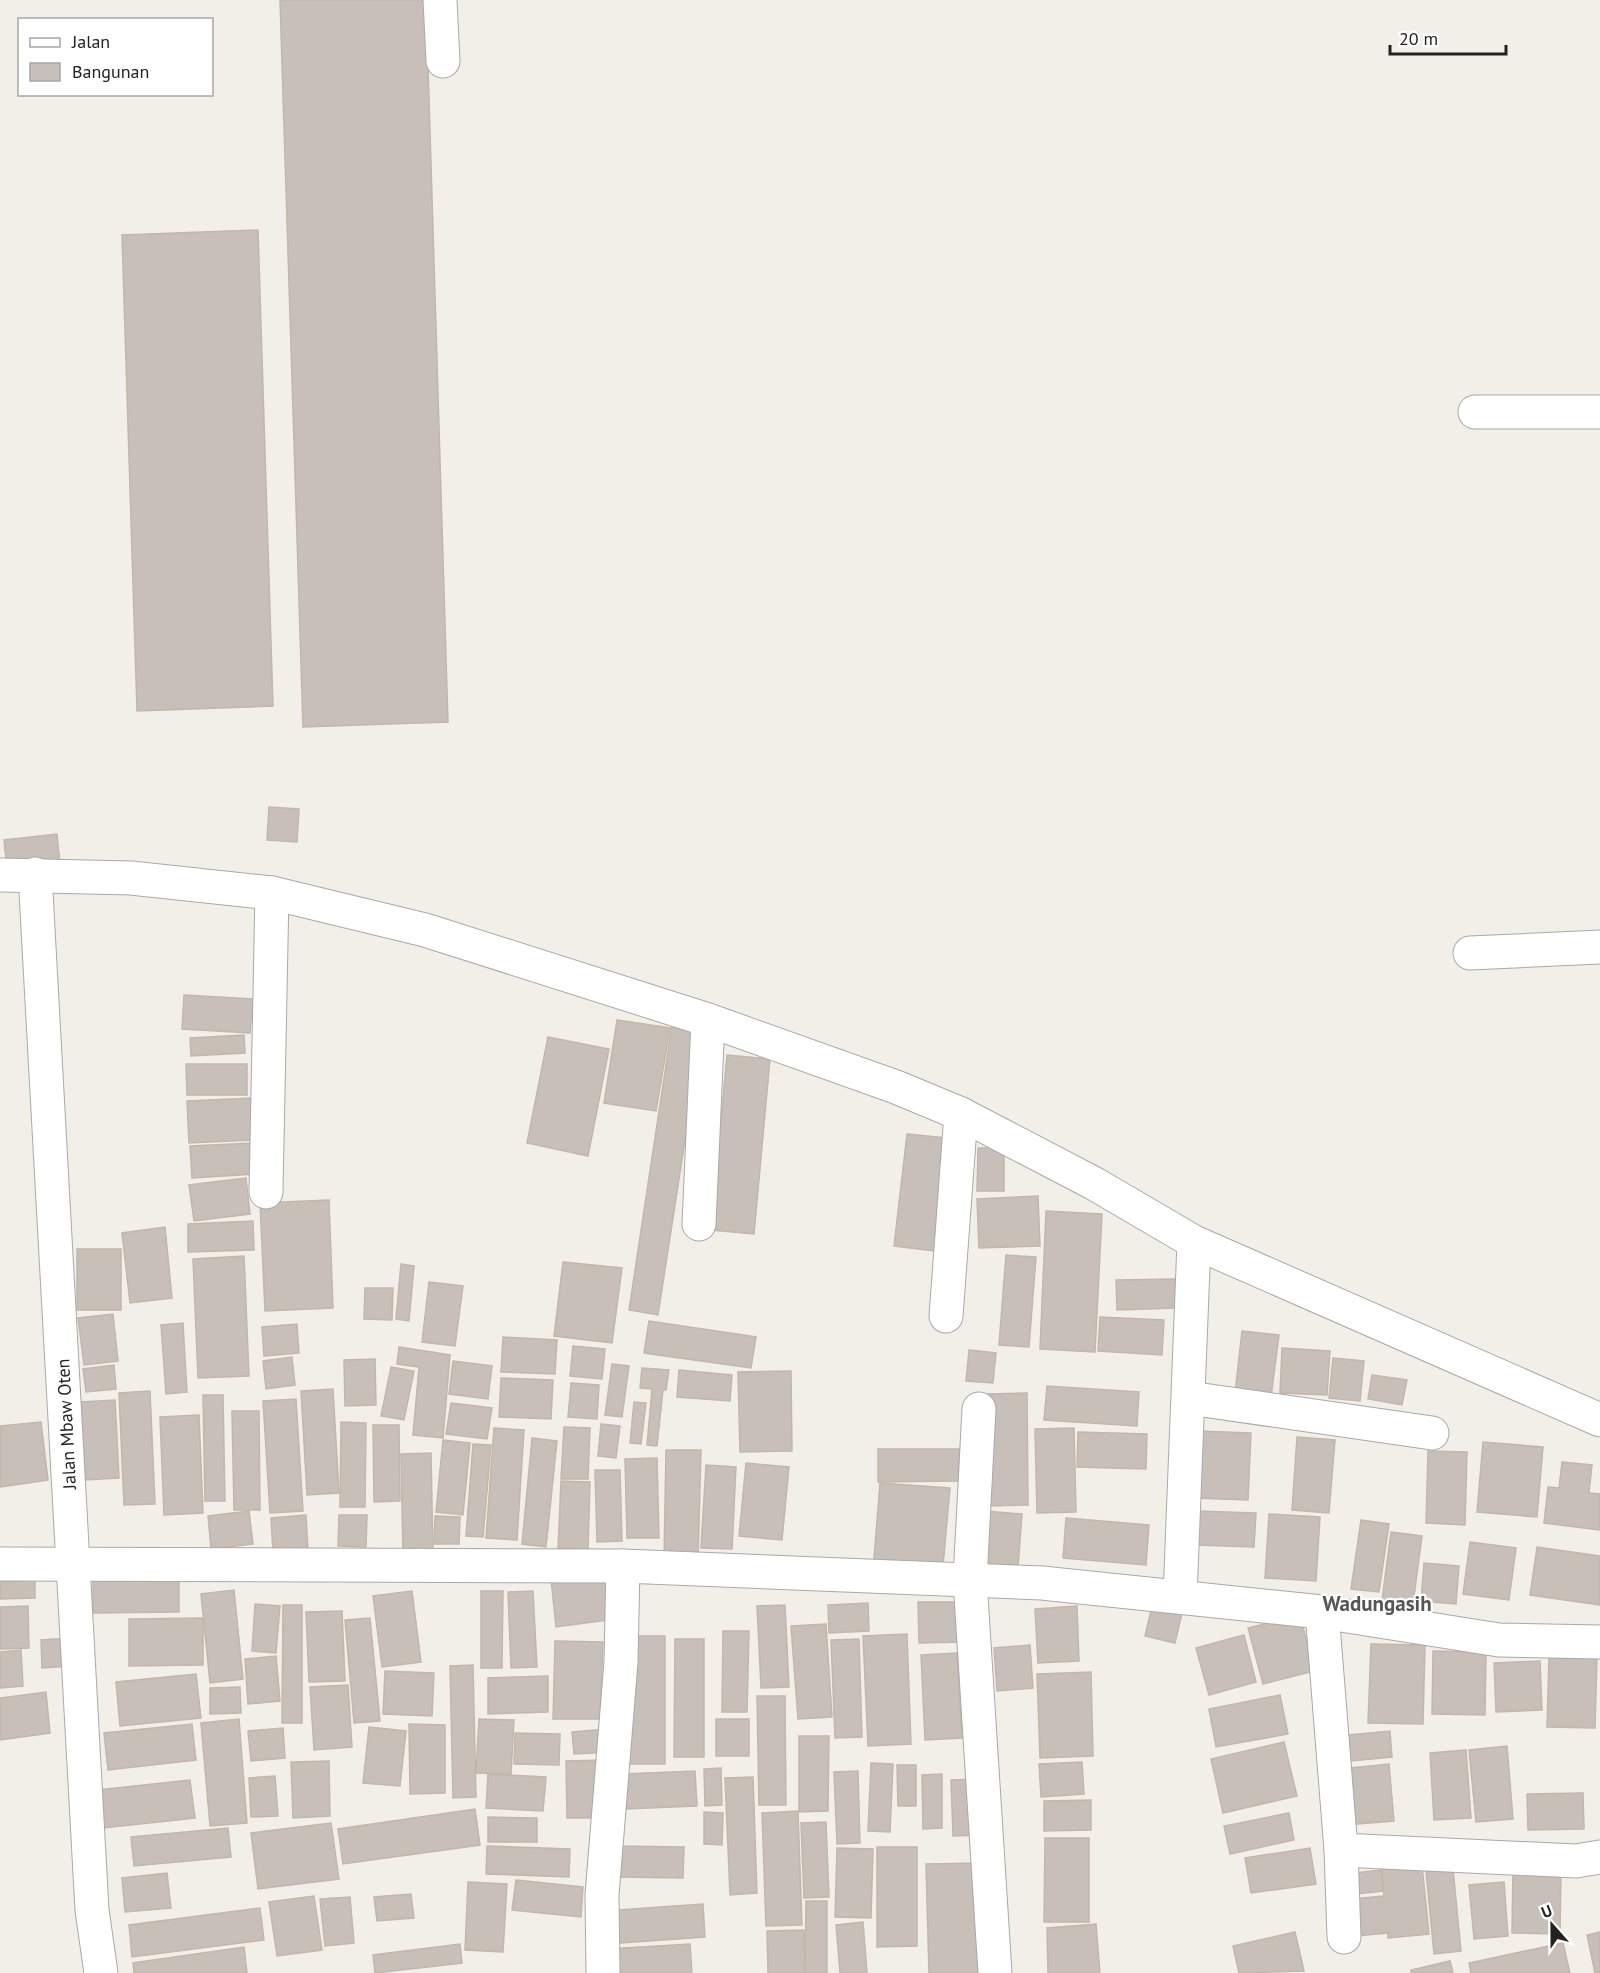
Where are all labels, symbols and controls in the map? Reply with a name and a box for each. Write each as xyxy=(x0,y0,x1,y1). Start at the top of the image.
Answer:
legend xyxy=(18,18,213,96)
scale bar xyxy=(1390,18,1506,56)
text: 20 m xyxy=(1399,27,1438,50)
text: Jalan xyxy=(71,30,110,53)
text: Bangunan xyxy=(72,60,149,83)
street label: Jalan Mbaw Oten xyxy=(51,1358,81,1491)
district label: Wadungasih xyxy=(1322,1590,1432,1617)
north arrow xyxy=(1522,1895,1582,1955)
text: U xyxy=(1538,1900,1555,1922)

